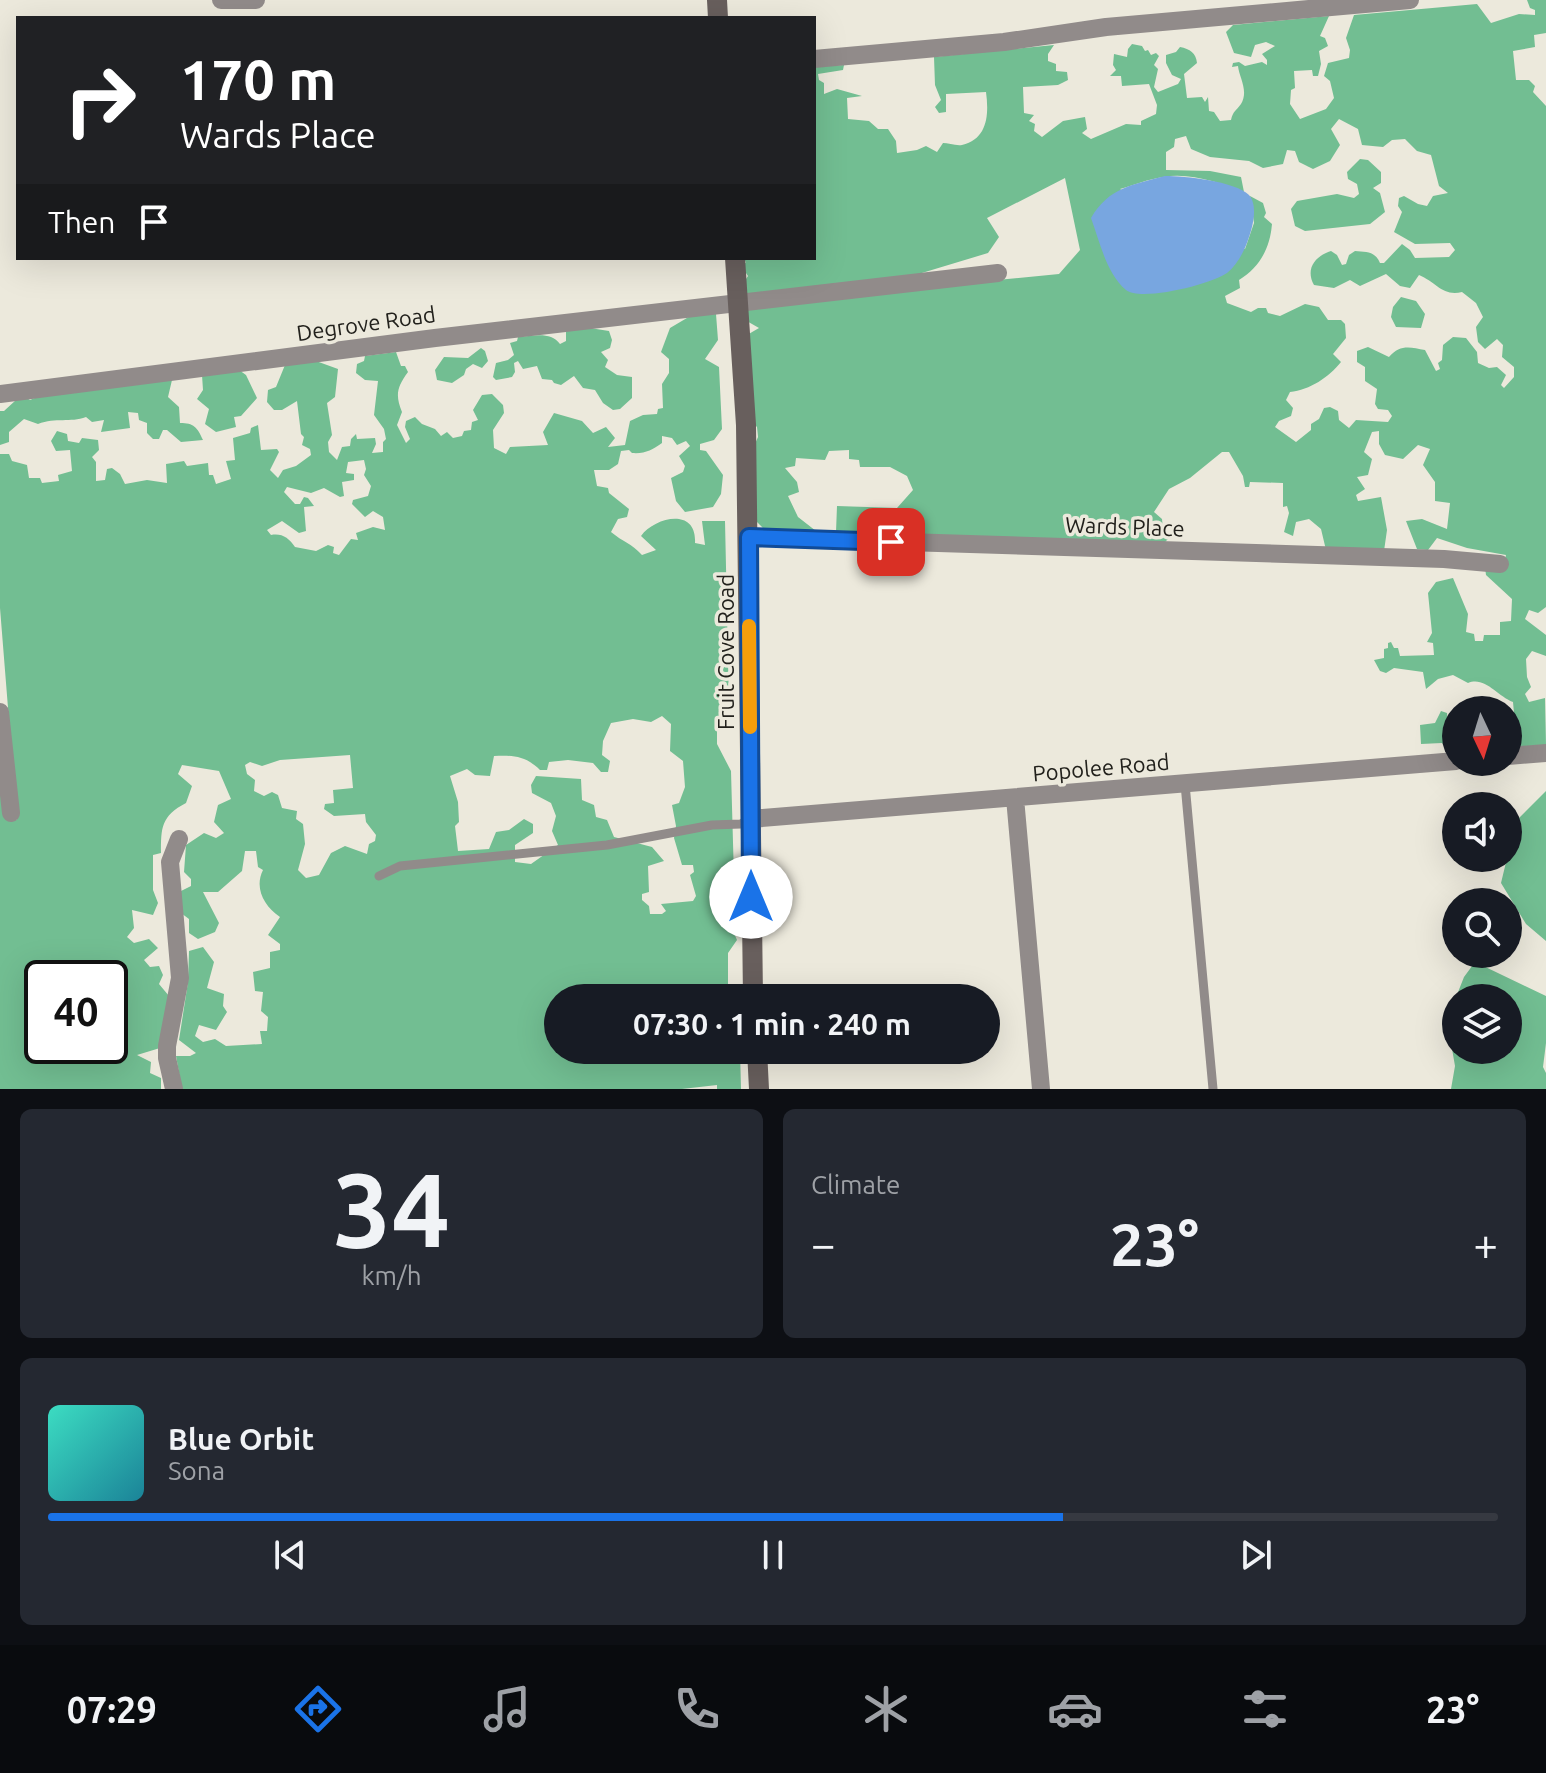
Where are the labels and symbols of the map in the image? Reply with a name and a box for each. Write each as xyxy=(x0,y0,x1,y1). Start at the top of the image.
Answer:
street label: Degrove Road xyxy=(295,301,437,345)
pin xyxy=(857,508,925,576)
street label: Wards Place xyxy=(1065,511,1185,541)
street label: Fruit Cove Road xyxy=(713,574,738,730)
north arrow xyxy=(1442,696,1522,776)
street label: Popolee Road xyxy=(1032,749,1170,785)
position arrow xyxy=(709,855,793,939)
speed limit sign: 40 xyxy=(24,960,128,1064)

